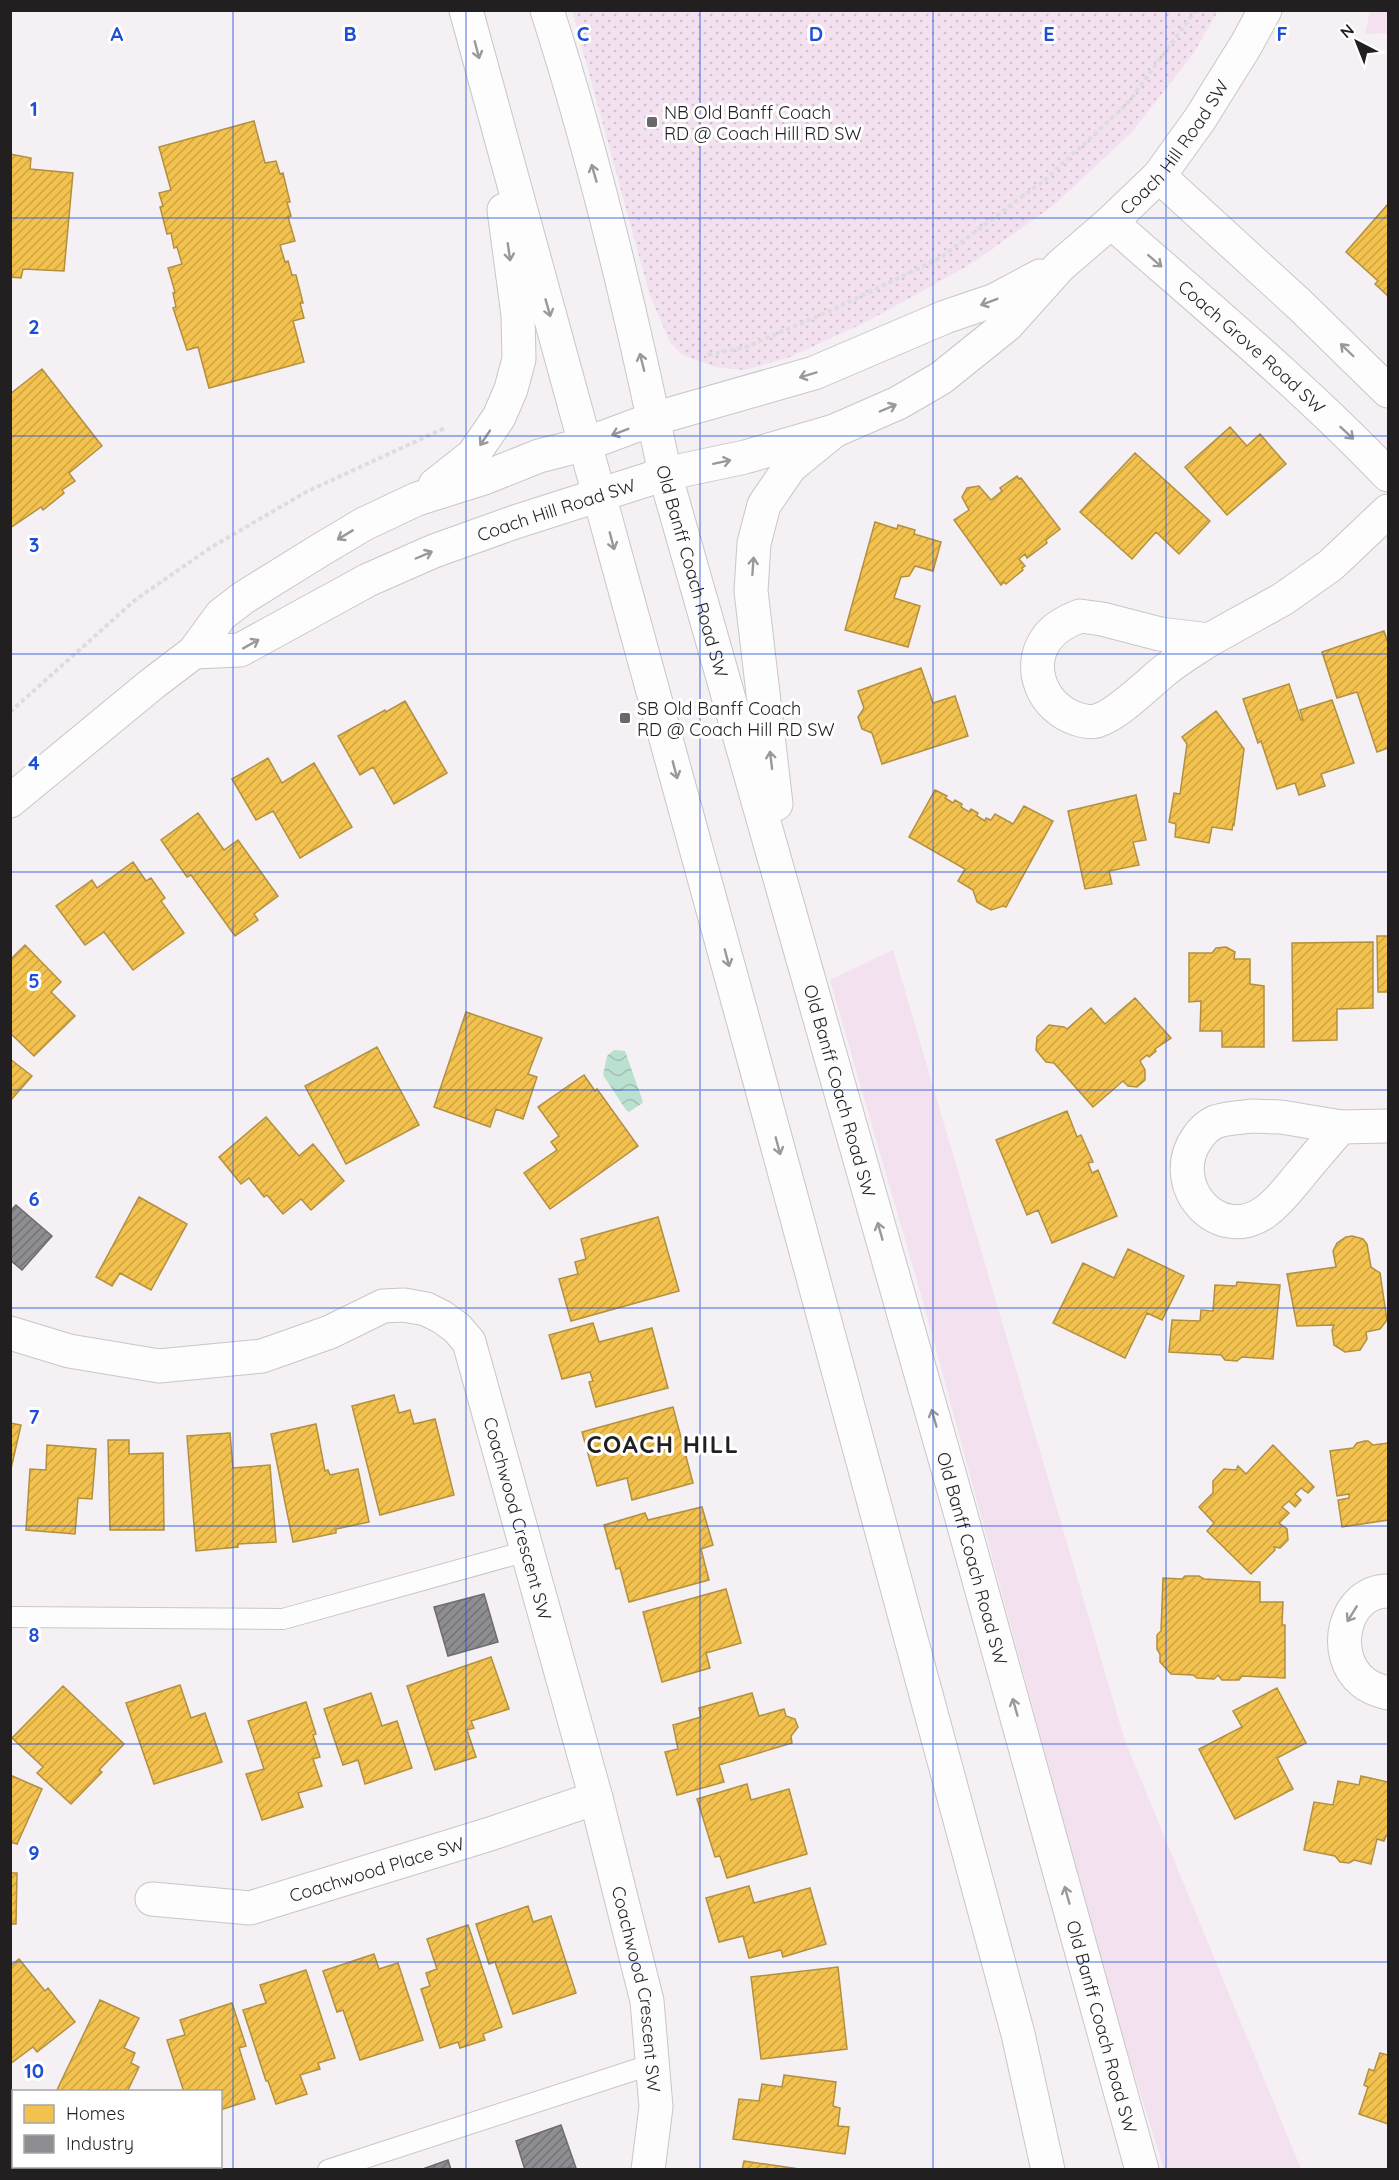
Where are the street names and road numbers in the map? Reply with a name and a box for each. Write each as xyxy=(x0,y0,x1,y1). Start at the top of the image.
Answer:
street label: Coach Hill Road SW xyxy=(1115,75,1233,219)
street label: Coach Grove Road SW xyxy=(1174,275,1330,418)
street label: Old Banff Coach Road SW xyxy=(652,463,734,680)
street label: Coach Hill Road SW xyxy=(474,473,638,546)
street label: Old Banff Coach Road SW xyxy=(799,982,881,1199)
street label: Coachwood Crescent SW xyxy=(479,1414,557,1622)
street label: Old Banff Coach Road SW xyxy=(932,1449,1013,1667)
street label: Coachwood Place SW xyxy=(286,1831,467,1907)
street label: Coachwood Crescent SW xyxy=(607,1883,666,2093)
street label: Old Banff Coach Road SW xyxy=(1062,1918,1143,2136)

